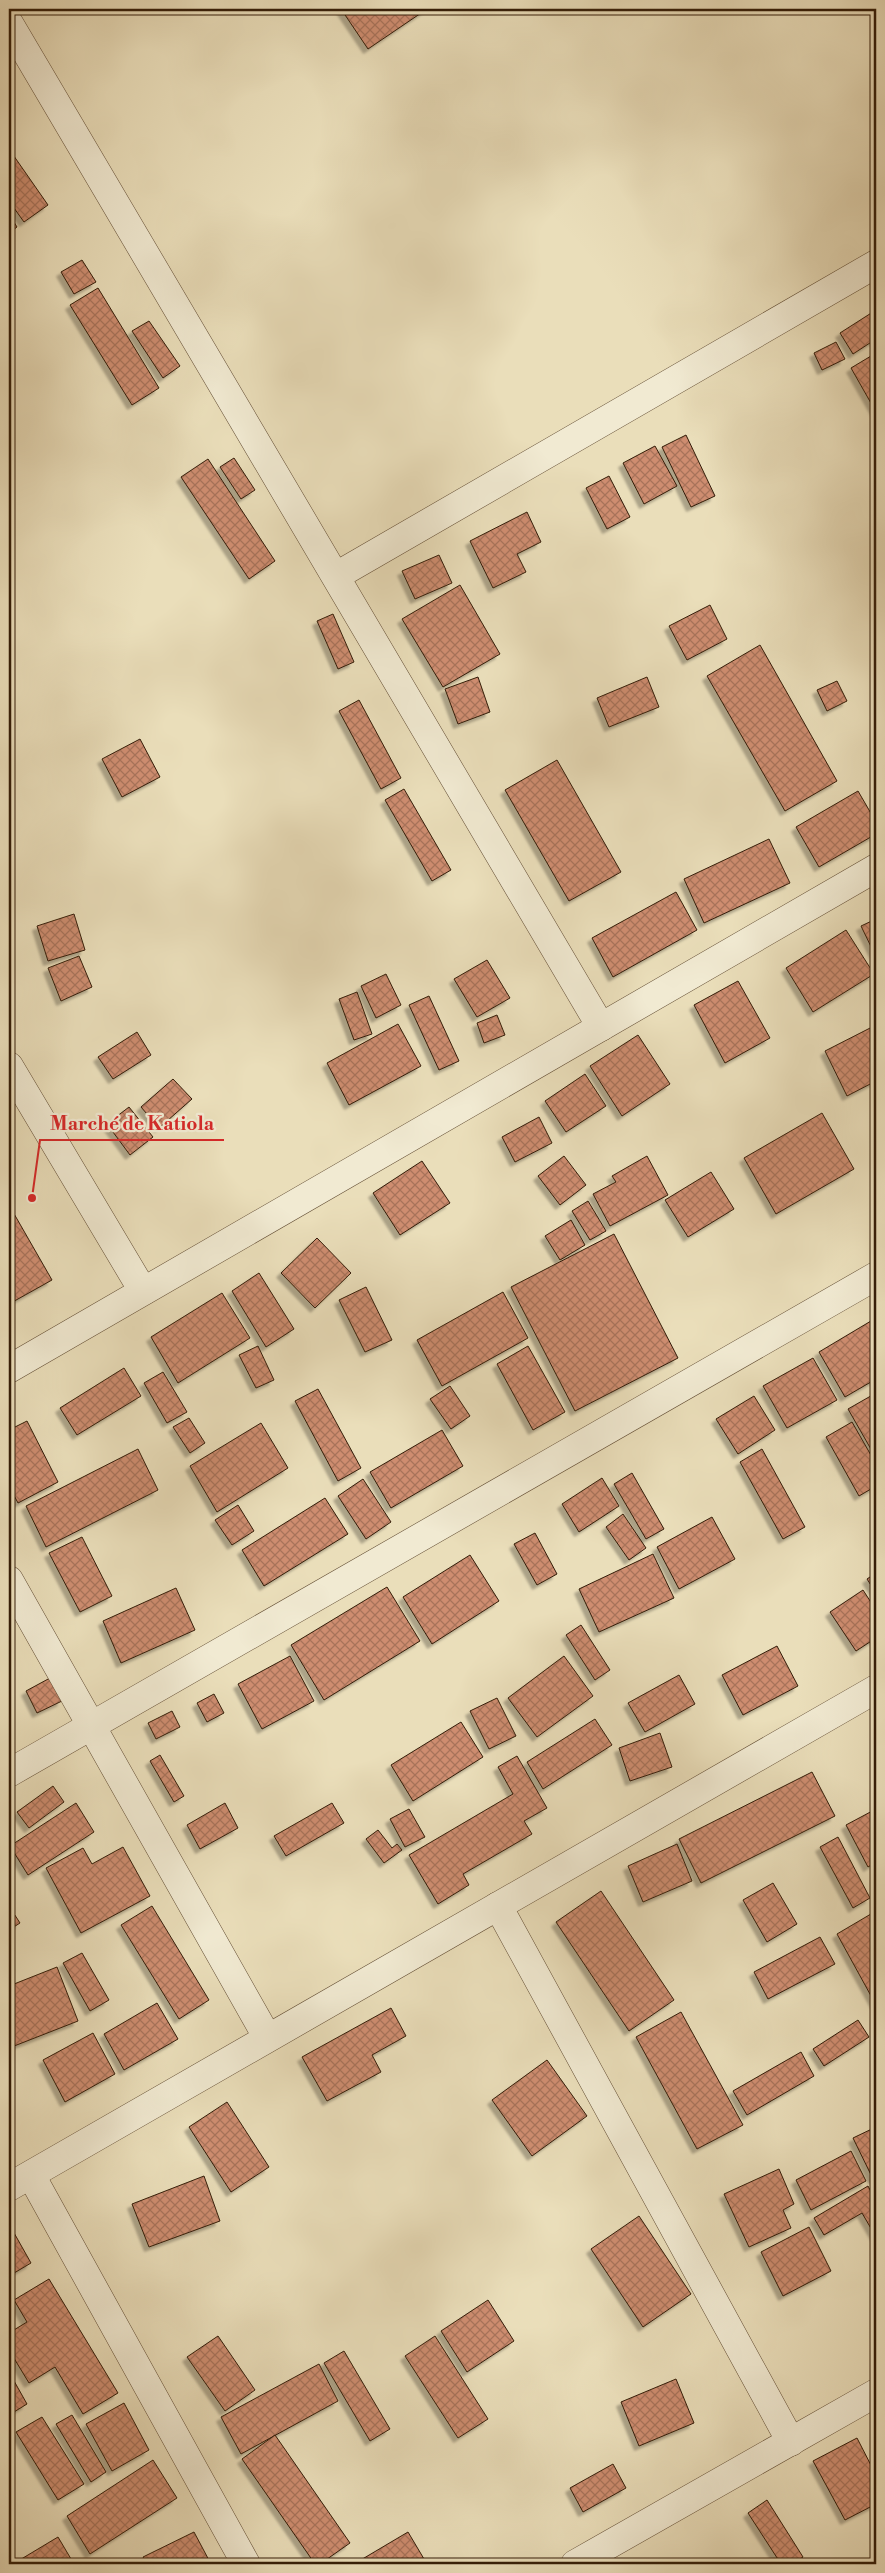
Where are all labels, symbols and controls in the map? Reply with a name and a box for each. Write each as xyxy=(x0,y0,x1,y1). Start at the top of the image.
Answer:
callout: Marché de Katiola xyxy=(40,1106,224,1140)
text: Marché de Katiola xyxy=(50,1112,215,1136)

